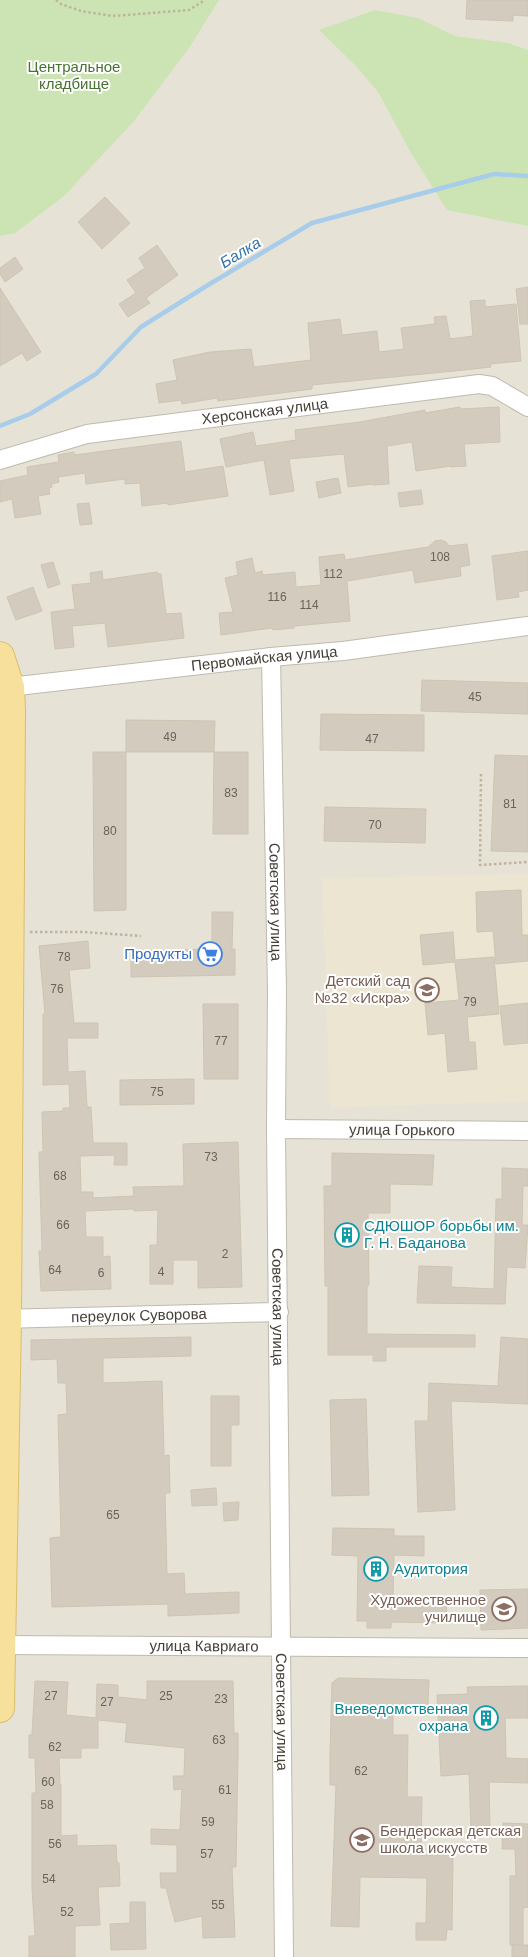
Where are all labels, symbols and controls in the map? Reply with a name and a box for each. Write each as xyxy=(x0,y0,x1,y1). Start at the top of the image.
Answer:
park label: Центральное кладбище xyxy=(28,58,120,92)
water label: Балка xyxy=(217,234,264,271)
street label: Херсонская улица xyxy=(200,394,330,427)
house number: 108 xyxy=(430,550,450,564)
house number: 112 xyxy=(323,567,343,581)
house number: 116 xyxy=(267,590,287,604)
house number: 114 xyxy=(299,598,319,612)
street label: Первомайская улица xyxy=(190,642,339,674)
house number: 45 xyxy=(468,690,482,704)
house number: 49 xyxy=(163,730,177,744)
house number: 47 xyxy=(365,732,379,746)
house number: 83 xyxy=(224,786,238,800)
house number: 81 xyxy=(503,797,517,811)
house number: 70 xyxy=(368,818,382,832)
house number: 80 xyxy=(103,824,117,838)
street label: Советская улица xyxy=(266,843,285,962)
supermarket icon: Продукты xyxy=(197,941,223,967)
place label: Продукты xyxy=(124,945,192,962)
house number: 78 xyxy=(57,950,71,964)
place label: Детский сад №32 «Искра» xyxy=(315,972,410,1006)
school or university icon: Детский сад №32 «Искра» xyxy=(414,977,440,1003)
house number: 76 xyxy=(50,982,64,996)
house number: 79 xyxy=(463,995,477,1009)
house number: 77 xyxy=(214,1034,228,1048)
house number: 75 xyxy=(150,1085,164,1099)
street label: улица Горького xyxy=(349,1121,455,1138)
house number: 73 xyxy=(204,1150,218,1164)
house number: 68 xyxy=(53,1169,67,1183)
place label: СДЮШОР борьбы им. Г. Н. Баданова xyxy=(364,1217,519,1251)
house number: 66 xyxy=(56,1218,70,1232)
building icon: СДЮШОР борьбы им. Г. Н. Баданова xyxy=(334,1222,360,1248)
house number: 2 xyxy=(222,1247,229,1261)
street label: Советская улица xyxy=(269,1248,287,1367)
house number: 64 xyxy=(48,1263,62,1277)
house number: 4 xyxy=(158,1265,165,1279)
house number: 6 xyxy=(98,1266,105,1280)
street label: переулок Суворова xyxy=(71,1305,208,1325)
house number: 65 xyxy=(106,1508,120,1522)
building icon: Аудитория xyxy=(363,1556,389,1582)
place label: Аудитория xyxy=(394,1560,468,1577)
place label: Художественное училище xyxy=(370,1591,486,1625)
school or university icon: Художественное училище xyxy=(491,1596,517,1622)
street label: улица Кавриаго xyxy=(149,1637,259,1654)
street label: Советская улица xyxy=(273,1653,291,1772)
house number: 27 xyxy=(44,1689,58,1703)
house number: 25 xyxy=(159,1689,173,1703)
house number: 23 xyxy=(214,1692,228,1706)
house number: 27 xyxy=(100,1695,114,1709)
place label: Вневедомственная охрана xyxy=(335,1700,469,1734)
building icon: Вневедомственная охрана xyxy=(473,1705,499,1731)
house number: 63 xyxy=(212,1733,226,1747)
house number: 62 xyxy=(48,1740,62,1754)
house number: 62 xyxy=(354,1764,368,1778)
house number: 60 xyxy=(41,1775,55,1789)
house number: 61 xyxy=(218,1783,232,1797)
house number: 58 xyxy=(40,1798,54,1812)
house number: 59 xyxy=(201,1815,215,1829)
place label: Бендерская детская школа искусств xyxy=(380,1822,521,1856)
school or university icon: Бендерская детская школа искусств xyxy=(349,1827,375,1853)
house number: 56 xyxy=(48,1837,62,1851)
house number: 57 xyxy=(200,1847,214,1861)
house number: 54 xyxy=(42,1872,56,1886)
house number: 55 xyxy=(211,1898,225,1912)
house number: 52 xyxy=(60,1905,74,1919)

